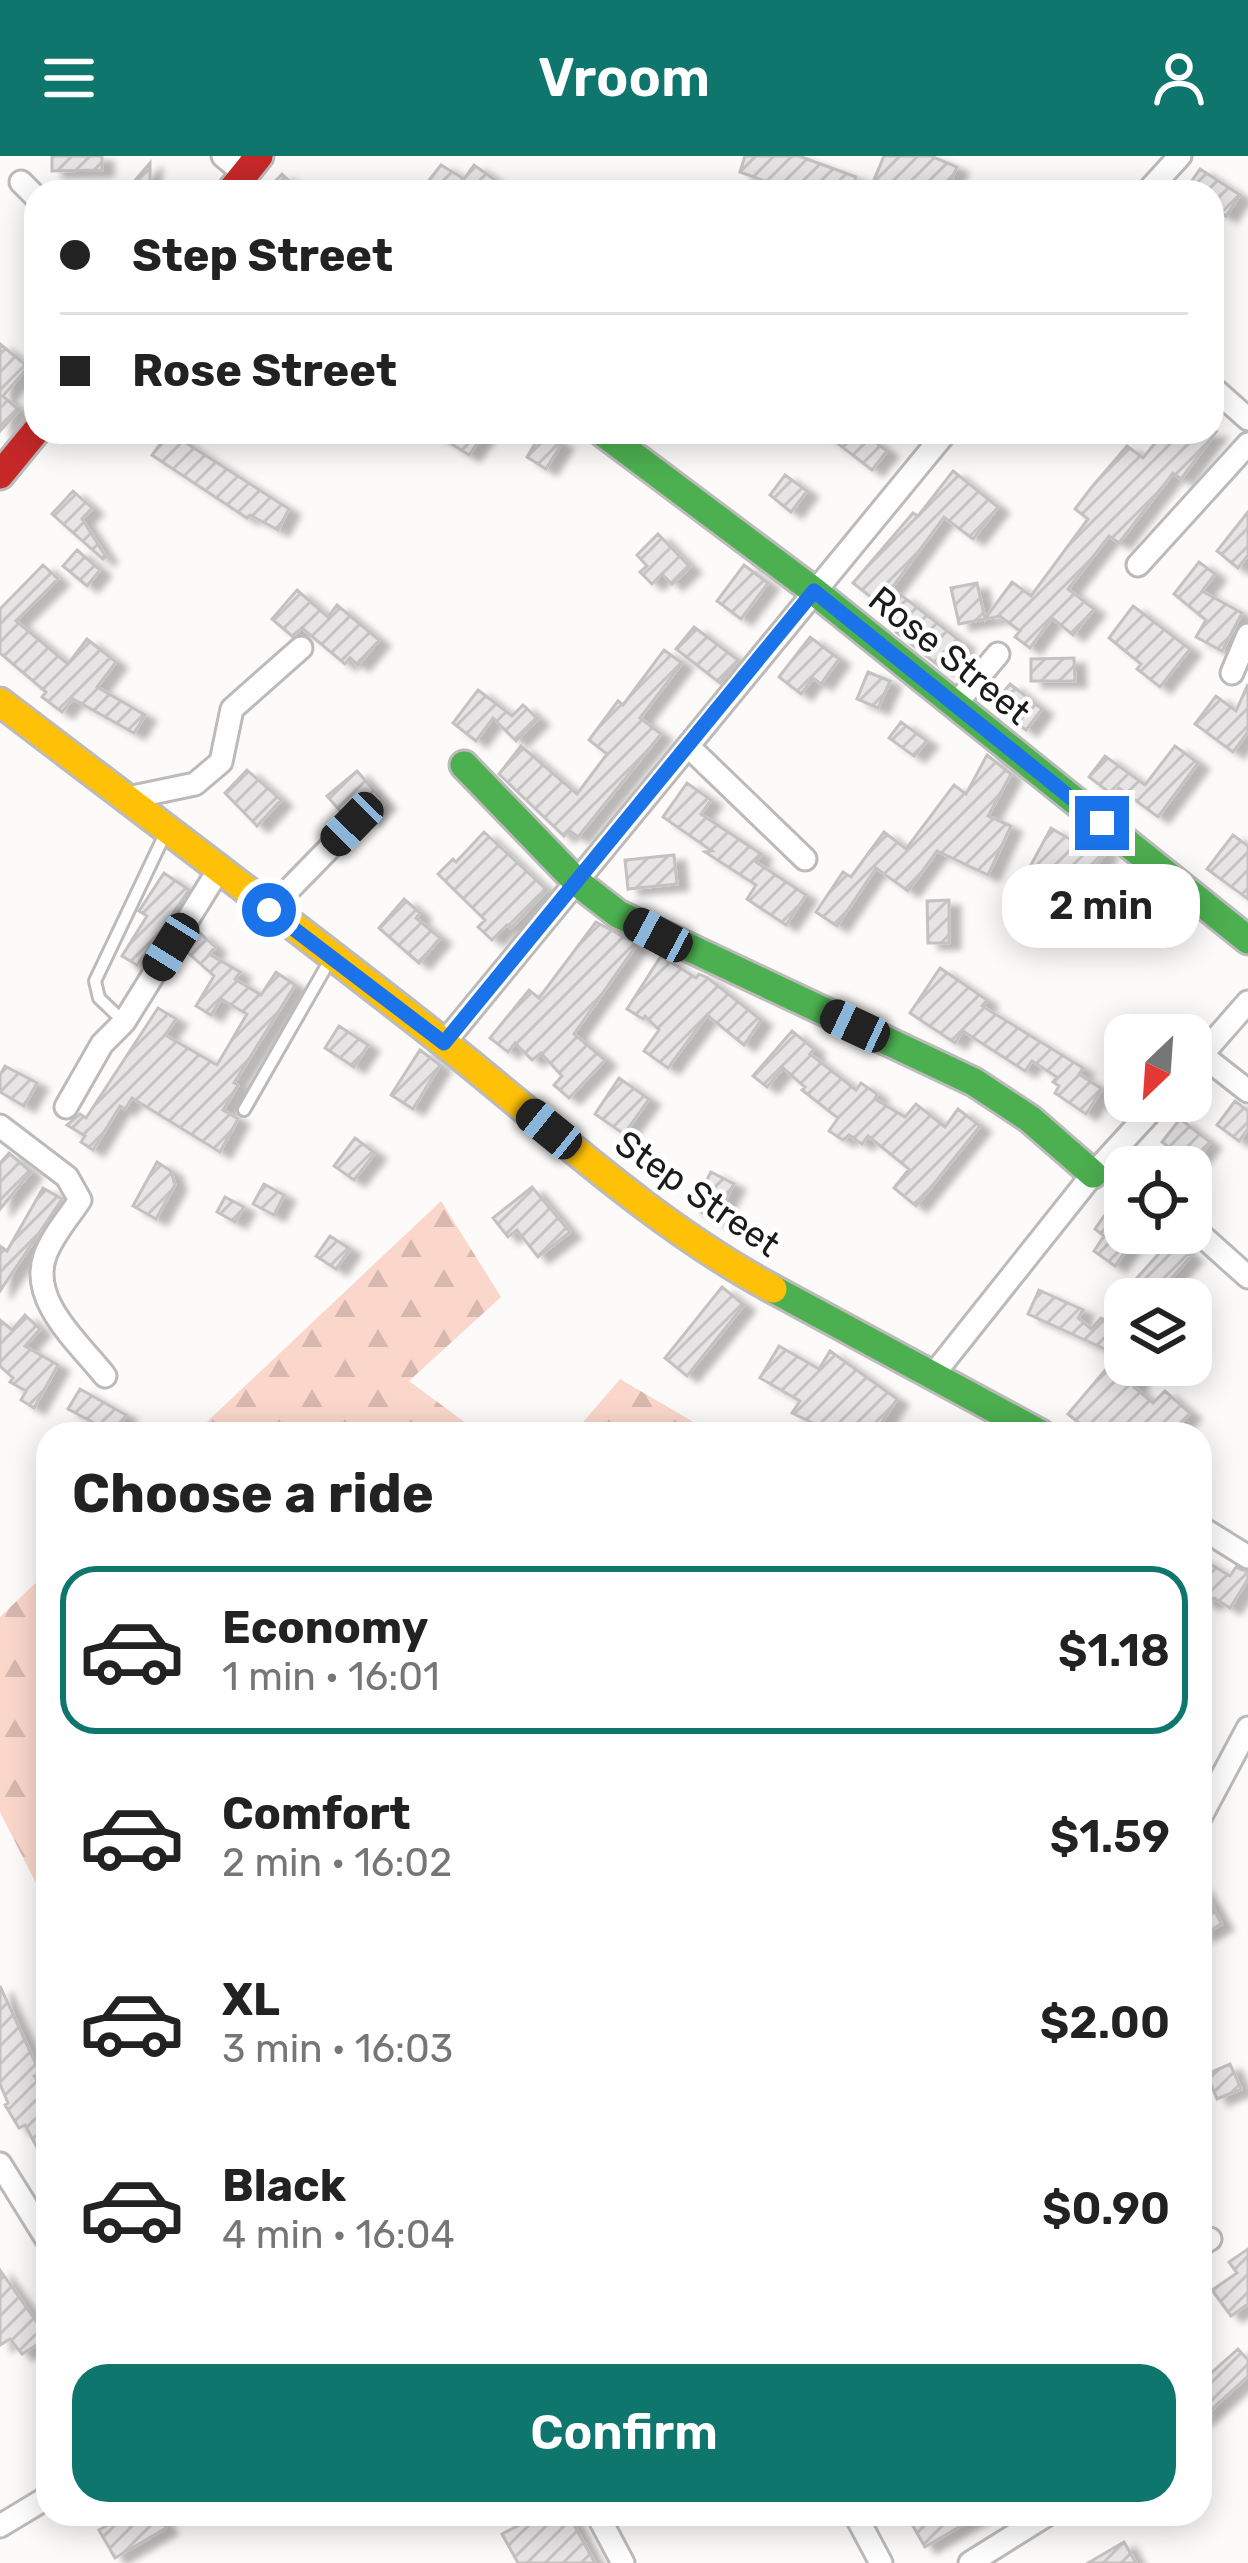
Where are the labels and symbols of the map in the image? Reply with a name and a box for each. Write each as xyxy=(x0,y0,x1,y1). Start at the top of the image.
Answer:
street label: Rose Street xyxy=(860,577,1039,734)
car xyxy=(314,786,390,862)
route end xyxy=(1075,796,1129,850)
callout: 2 min xyxy=(1003,865,1201,949)
route start xyxy=(242,883,296,937)
car xyxy=(618,902,698,968)
car xyxy=(137,907,205,987)
car xyxy=(815,994,895,1058)
north arrow xyxy=(1104,1014,1212,1122)
car xyxy=(510,1092,588,1166)
street label: Step Street xyxy=(607,1121,788,1266)

